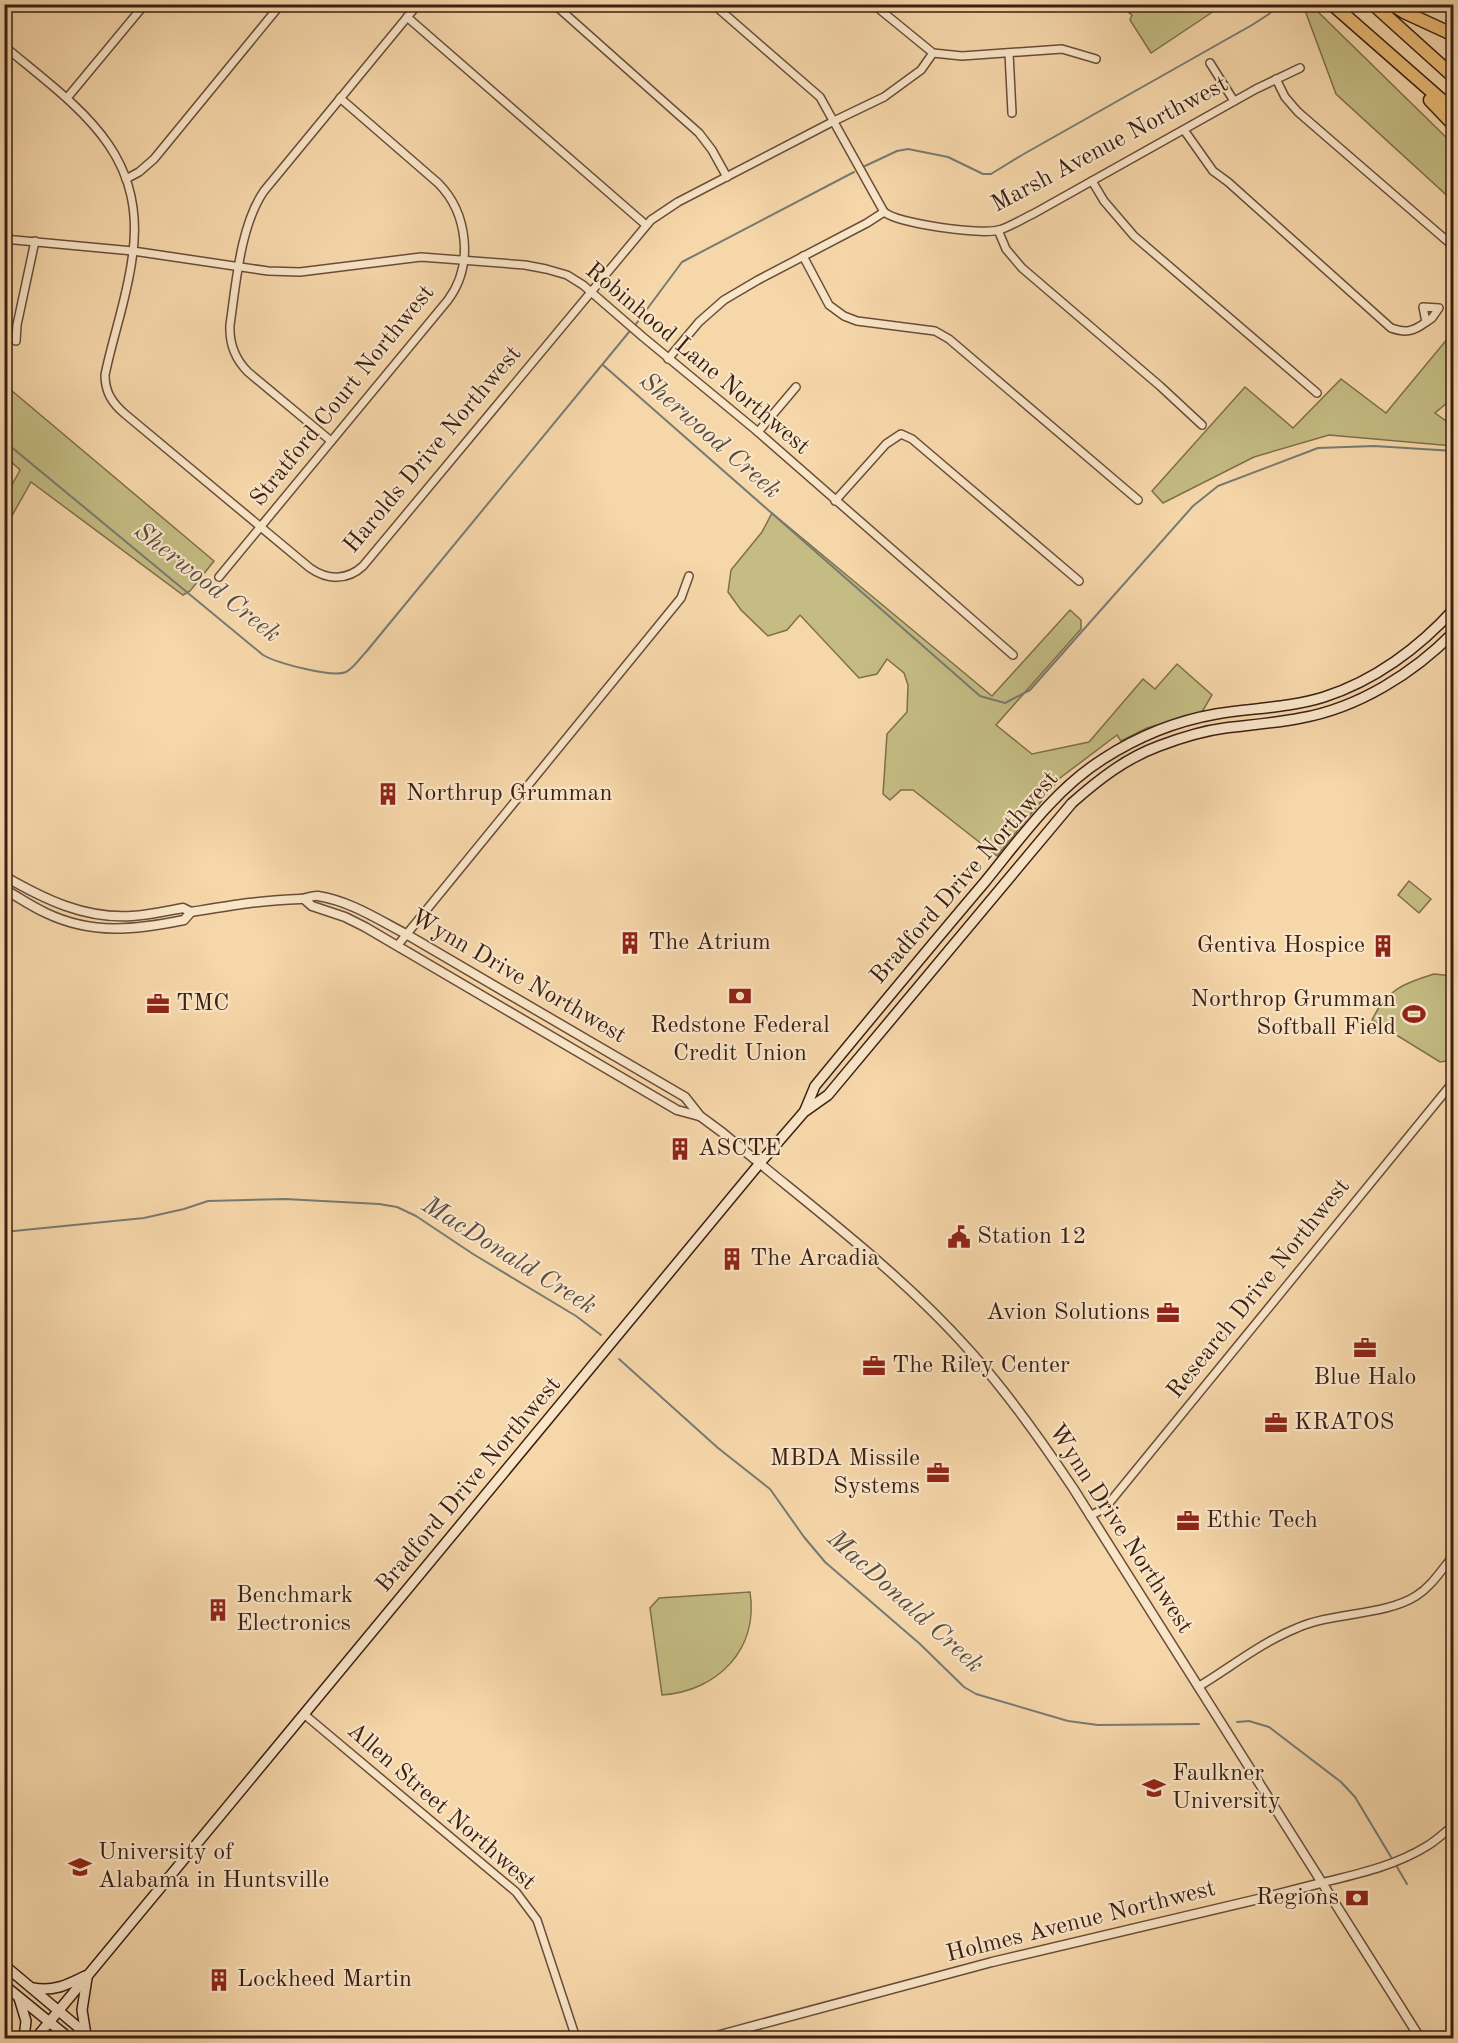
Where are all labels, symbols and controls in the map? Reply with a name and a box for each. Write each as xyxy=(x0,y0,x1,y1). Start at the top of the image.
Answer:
street label: Marsh Avenue Northwest xyxy=(988,72,1232,218)
street label: Robinhood Lane Northwest xyxy=(580,258,814,460)
street label: Stratford Court Northwest xyxy=(246,281,440,511)
street label: Harolds Drive Northwest xyxy=(340,342,526,558)
water label: Sherwood Creek xyxy=(634,368,786,504)
water label: Sherwood Creek xyxy=(129,518,285,648)
street label: Bradford Drive Northwest xyxy=(866,767,1064,989)
building icon: Northrup Grumman xyxy=(375,781,401,807)
place label: Northrup Grumman xyxy=(406,782,612,806)
street label: Wynn Drive Northwest xyxy=(406,906,630,1048)
building icon: The Atrium xyxy=(617,930,643,956)
place label: The Atrium xyxy=(648,931,771,955)
building icon: Gentiva Hospice xyxy=(1370,933,1396,959)
place label: Gentiva Hospice xyxy=(1197,934,1365,958)
bank icon: Redstone Federal Credit Union xyxy=(727,983,753,1009)
place label: Northrop Grumman Softball Field xyxy=(1191,988,1396,1040)
office icon: TMC xyxy=(145,991,171,1017)
place label: TMC xyxy=(176,992,229,1016)
sports icon: Northrop Grumman Softball Field xyxy=(1401,1001,1427,1027)
place label: Redstone Federal Credit Union xyxy=(650,1014,830,1066)
building icon: ASCTE xyxy=(667,1136,693,1162)
place label: ASCTE xyxy=(698,1137,781,1161)
street label: Research Drive Northwest xyxy=(1163,1175,1355,1403)
water label: MacDonald Creek xyxy=(417,1192,601,1320)
public building icon: Station 12 xyxy=(946,1224,972,1250)
place label: Station 12 xyxy=(977,1225,1086,1249)
building icon: The Arcadia xyxy=(719,1246,745,1272)
place label: The Arcadia xyxy=(750,1247,879,1271)
office icon: Avion Solutions xyxy=(1155,1300,1181,1326)
place label: Avion Solutions xyxy=(986,1301,1150,1325)
office icon: Blue Halo xyxy=(1352,1335,1378,1361)
office icon: The Riley Center xyxy=(861,1353,887,1379)
place label: The Riley Center xyxy=(892,1354,1070,1378)
place label: Blue Halo xyxy=(1314,1366,1416,1390)
street label: Bradford Drive Northwest xyxy=(372,1373,566,1597)
office icon: KRATOS xyxy=(1263,1410,1289,1436)
place label: KRATOS xyxy=(1294,1411,1394,1435)
street label: Wynn Drive Northwest xyxy=(1043,1420,1197,1638)
place label: MBDA Missile Systems xyxy=(770,1447,920,1499)
office icon: MBDA Missile Systems xyxy=(925,1460,951,1486)
office icon: Ethic Tech xyxy=(1175,1508,1201,1534)
place label: Ethic Tech xyxy=(1206,1509,1318,1533)
water label: MacDonald Creek xyxy=(821,1525,988,1679)
place label: Benchmark Electronics xyxy=(236,1584,353,1636)
building icon: Benchmark Electronics xyxy=(205,1597,231,1623)
street label: Allen Street Northwest xyxy=(342,1719,540,1895)
place label: Faulkner University xyxy=(1172,1762,1281,1814)
school or university icon: Faulkner University xyxy=(1141,1775,1167,1801)
place label: University of Alabama in Huntsville xyxy=(98,1841,329,1893)
school or university icon: University of Alabama in Huntsville xyxy=(67,1854,93,1880)
street label: Holmes Avenue Northwest xyxy=(944,1877,1218,1967)
bank icon: Regions xyxy=(1344,1885,1370,1911)
place label: Regions xyxy=(1256,1886,1339,1910)
building icon: Lockheed Martin xyxy=(206,1967,232,1993)
place label: Lockheed Martin xyxy=(237,1968,412,1992)

